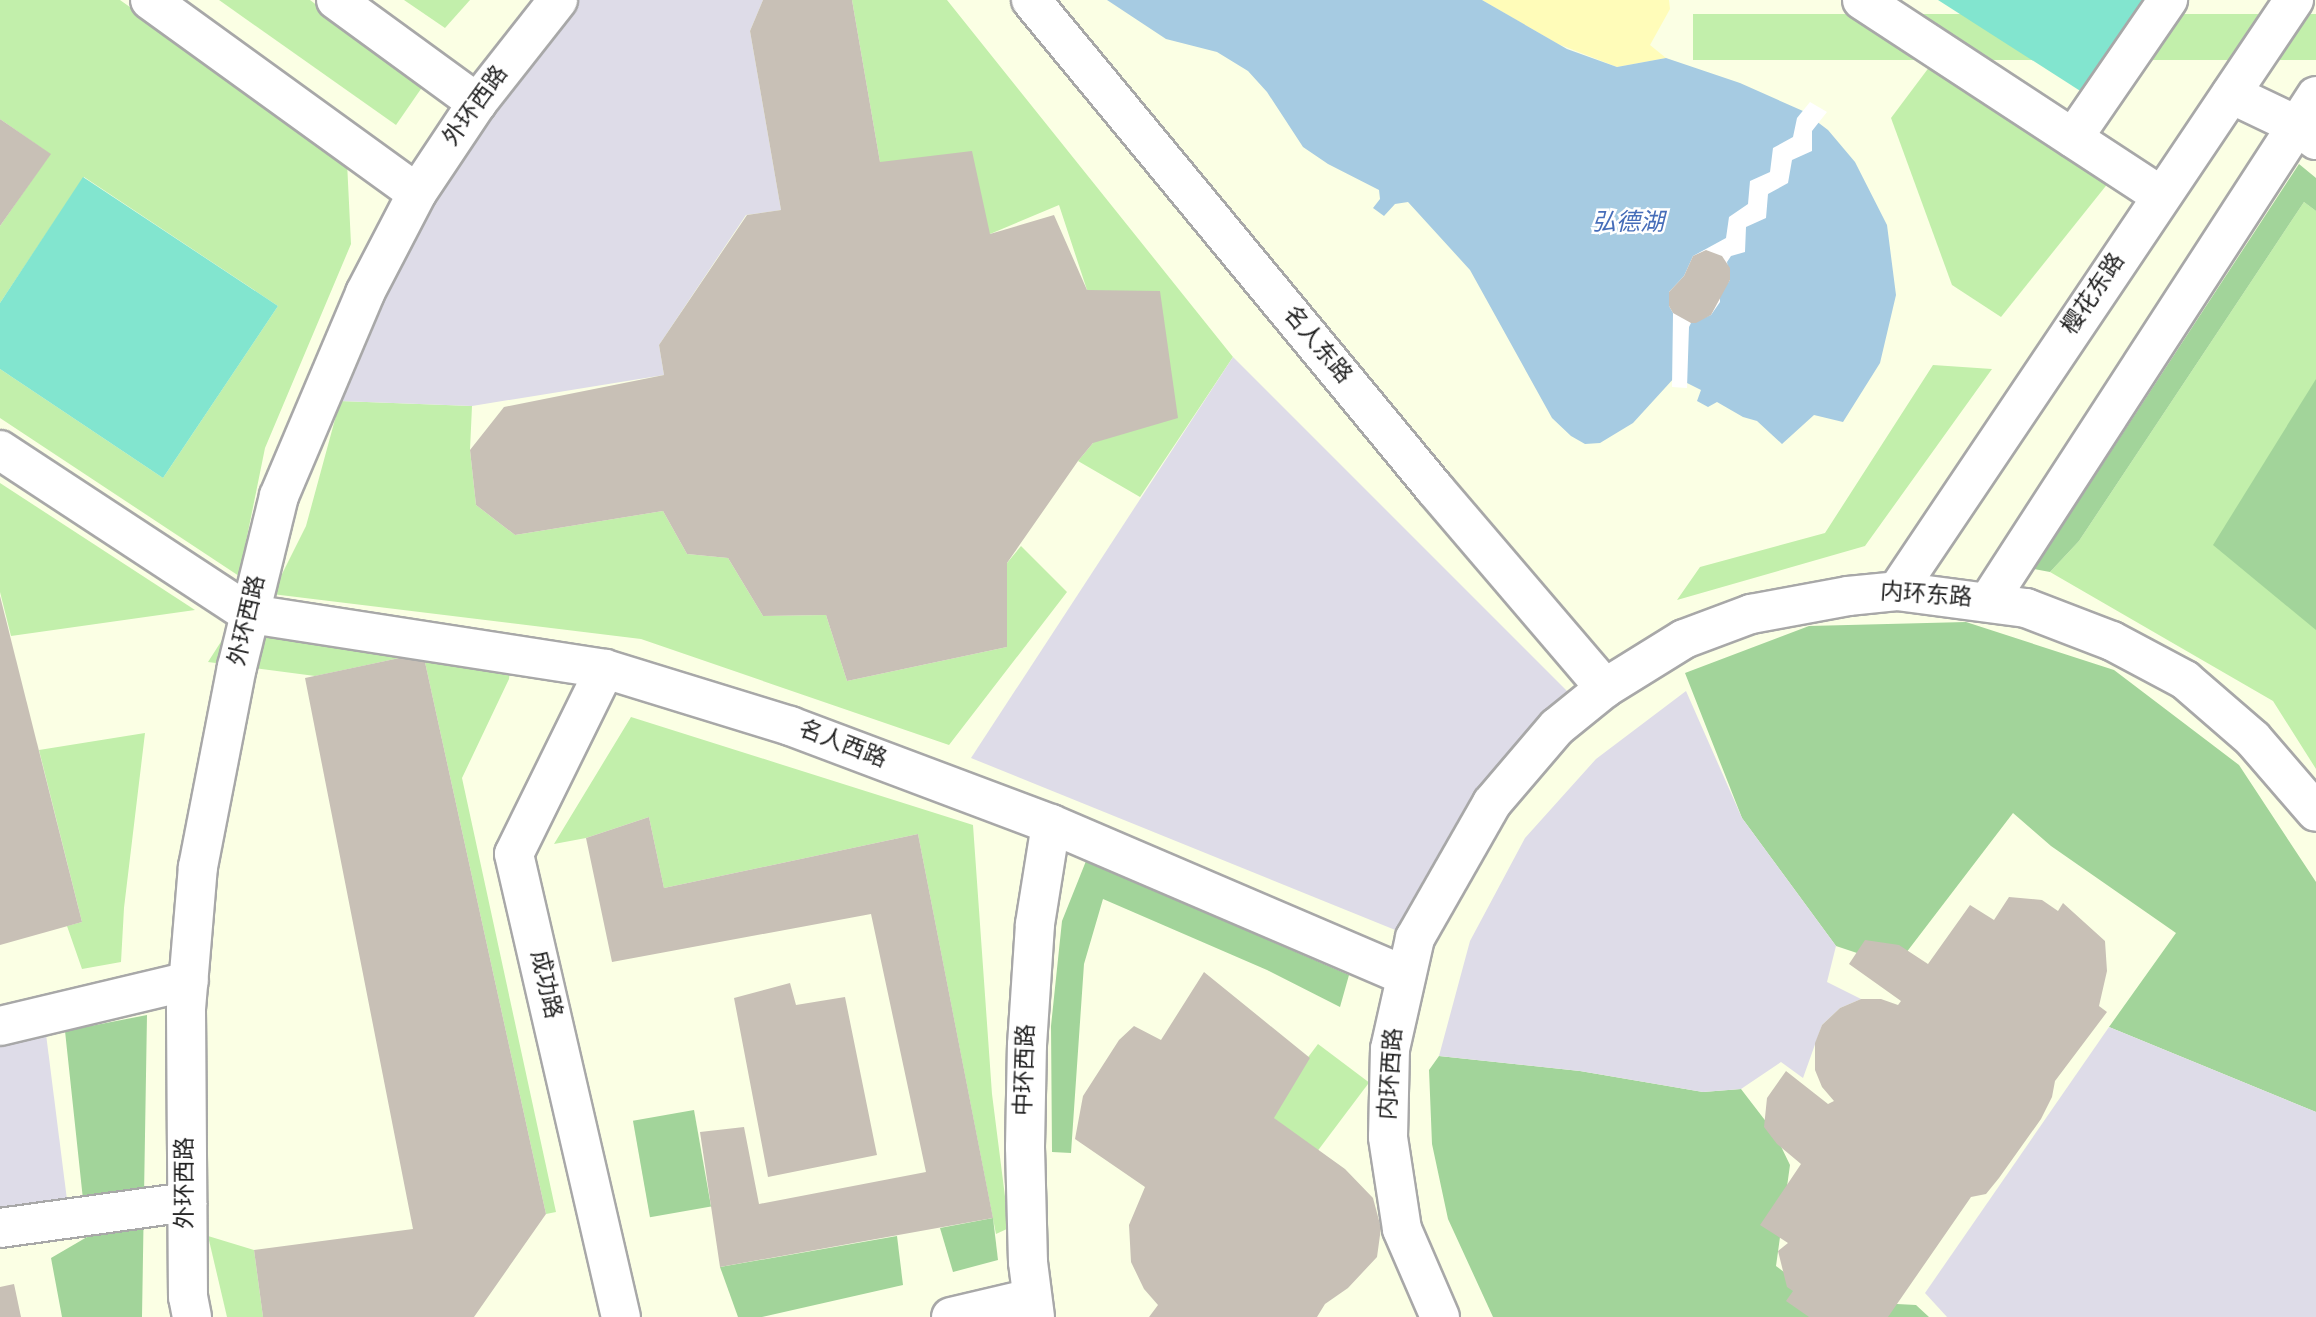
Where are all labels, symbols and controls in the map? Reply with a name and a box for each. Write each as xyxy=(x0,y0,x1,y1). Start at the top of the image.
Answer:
street label: 外环西路 xyxy=(439,62,515,152)
water label: 弘德湖 xyxy=(1592,211,1664,239)
street label: 樱花东路 xyxy=(2058,249,2132,341)
street label: 名人东路 xyxy=(1276,302,1356,390)
street label: 外环西路 xyxy=(225,573,273,669)
street label: 内环东路 xyxy=(1879,580,1973,614)
street label: 名人西路 xyxy=(794,717,890,775)
street label: 成功路 xyxy=(523,948,565,1022)
street label: 中环西路 xyxy=(1012,1024,1042,1116)
street label: 内环西路 xyxy=(1376,1027,1410,1121)
street label: 外环西路 xyxy=(173,1137,201,1229)

